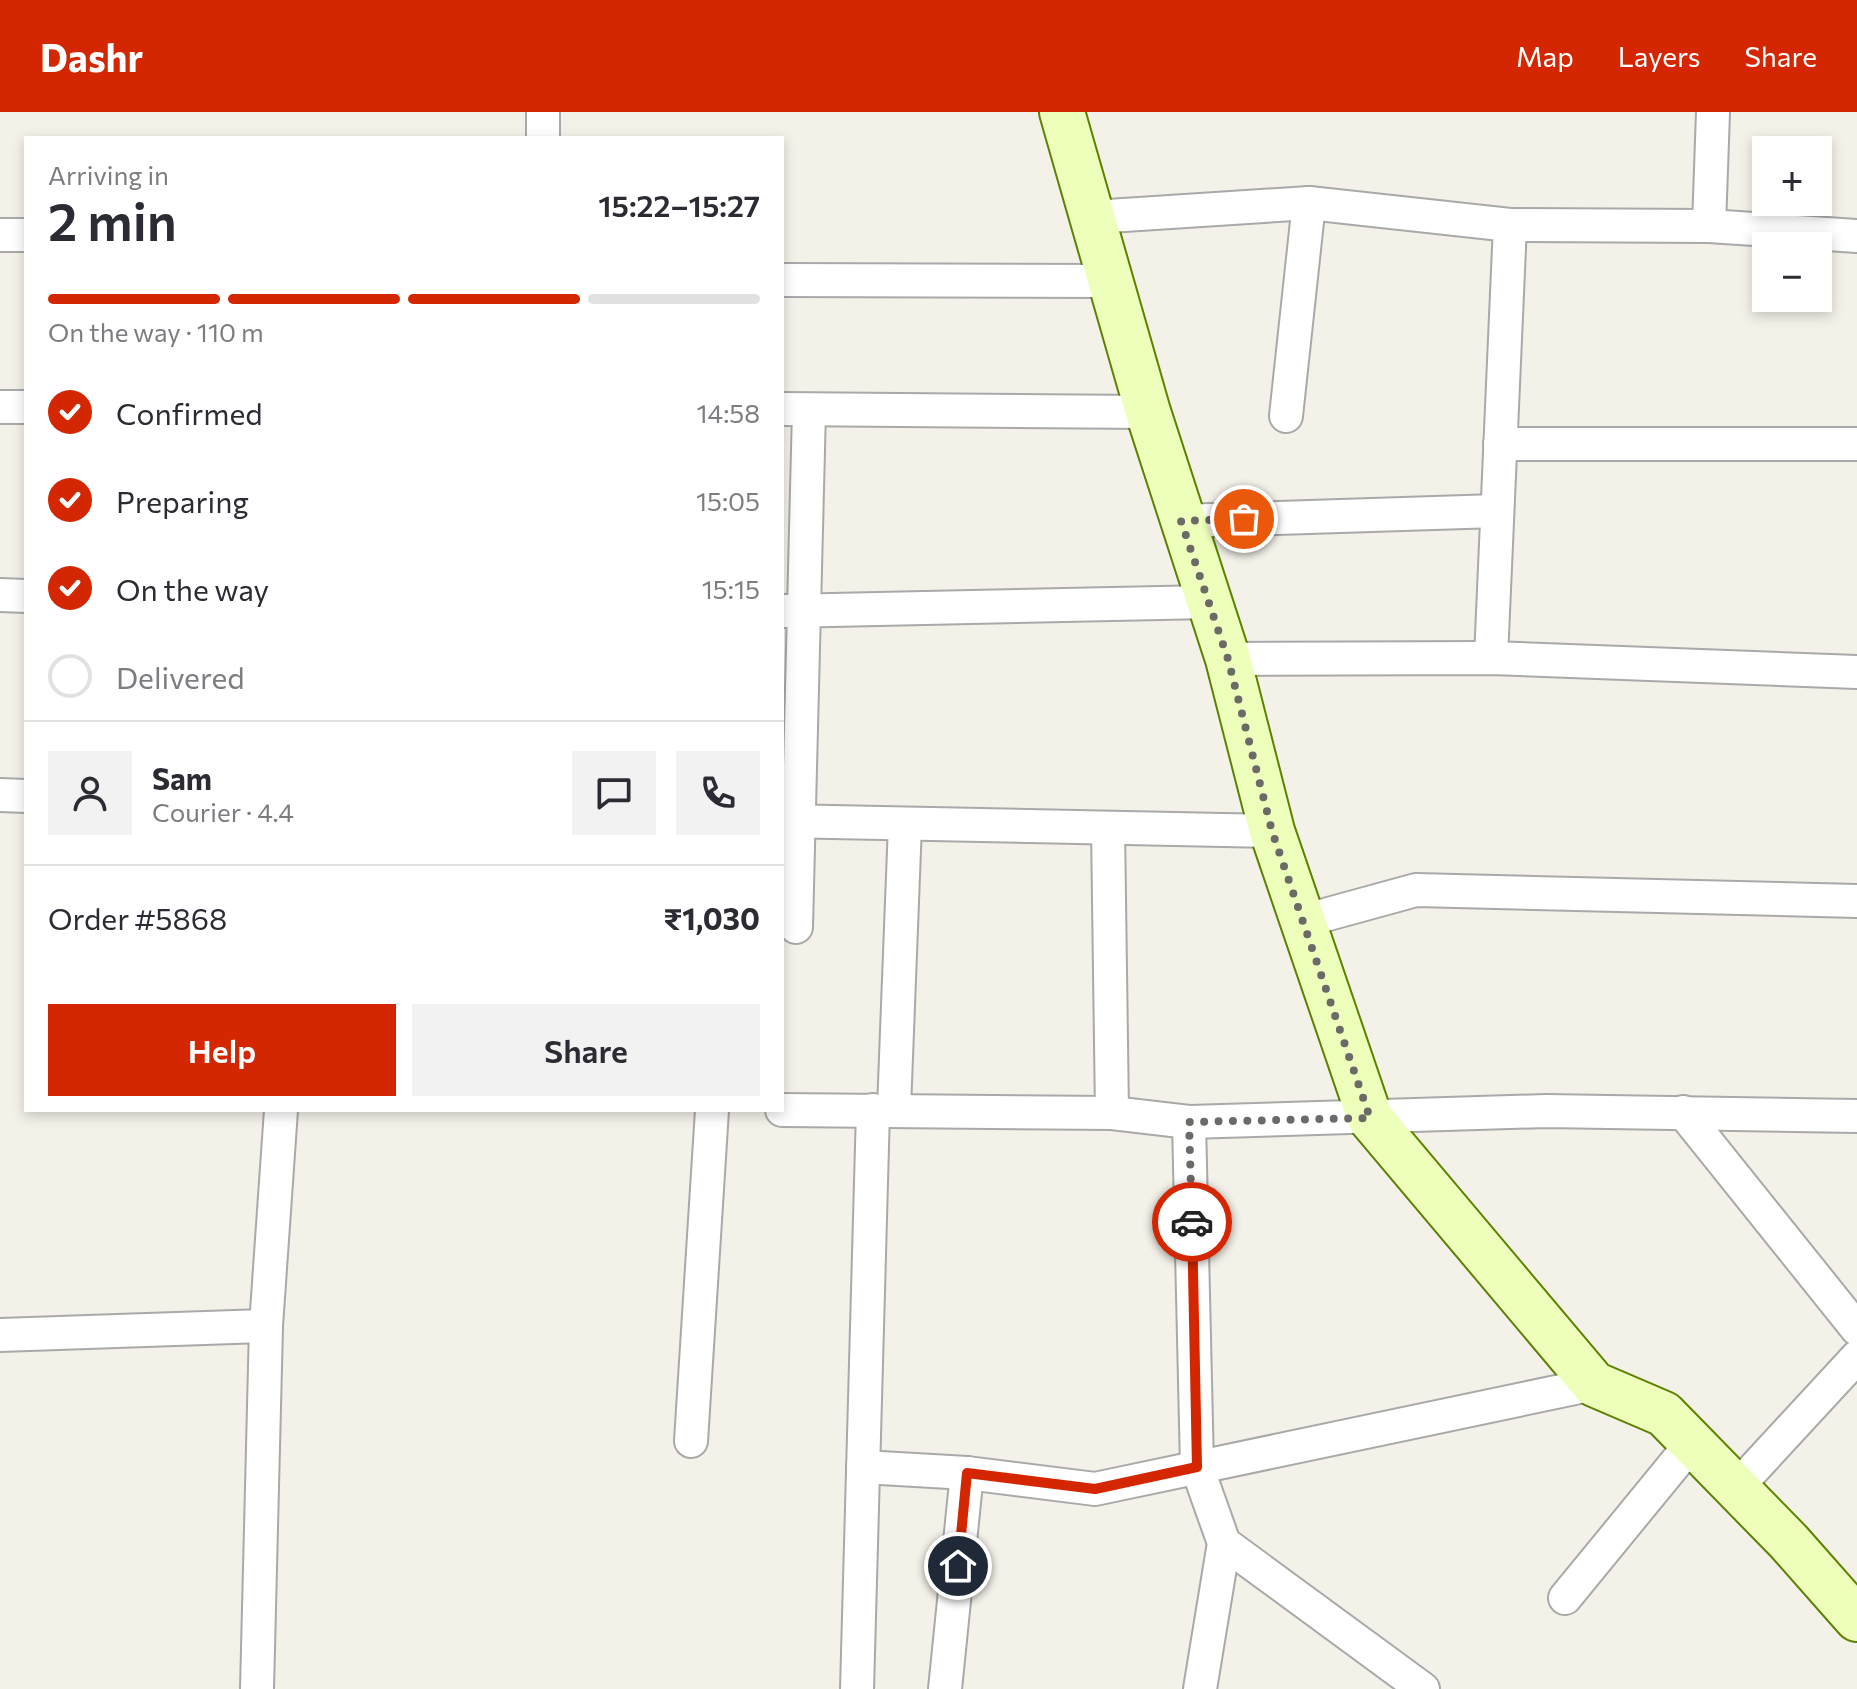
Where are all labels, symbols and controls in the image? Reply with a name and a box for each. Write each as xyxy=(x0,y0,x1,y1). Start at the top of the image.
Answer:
text: Dashr xyxy=(40,33,143,80)
text: Map xyxy=(1516,39,1574,73)
text: Layers xyxy=(1618,39,1700,73)
text: Share xyxy=(1744,39,1817,73)
map controls xyxy=(1752,136,1832,312)
button: + xyxy=(1752,136,1832,216)
text: Arriving in xyxy=(48,159,169,190)
text: 15:22–15:27 xyxy=(598,186,760,223)
text: 2 min xyxy=(48,188,177,252)
button: − xyxy=(1752,232,1832,312)
text: On the way · 110 m xyxy=(48,316,264,347)
icon: check xyxy=(48,390,92,434)
text: Confirmed xyxy=(116,394,263,431)
text: 14:58 xyxy=(696,397,760,428)
icon: check xyxy=(48,478,92,522)
text: Preparing xyxy=(116,482,249,519)
text: 15:05 xyxy=(696,485,760,516)
pin xyxy=(1210,485,1278,553)
icon: bag xyxy=(1222,497,1266,541)
icon: check xyxy=(48,566,92,610)
text: On the way xyxy=(116,570,269,607)
text: 15:15 xyxy=(702,573,760,604)
text: Delivered xyxy=(116,658,245,695)
button: person xyxy=(48,751,132,835)
button: chat xyxy=(572,751,656,835)
button: phone xyxy=(676,751,760,835)
text: Sam xyxy=(152,759,212,796)
text: Courier · 4.4 xyxy=(152,796,294,827)
text: Order #5868 xyxy=(48,899,227,936)
text: ₹1,030 xyxy=(664,899,760,936)
button: Help xyxy=(48,1004,396,1096)
button: Share xyxy=(412,1004,760,1096)
courier xyxy=(1152,1182,1232,1262)
icon: car xyxy=(1170,1200,1214,1244)
pin xyxy=(924,1532,992,1600)
icon: home xyxy=(936,1544,980,1588)

